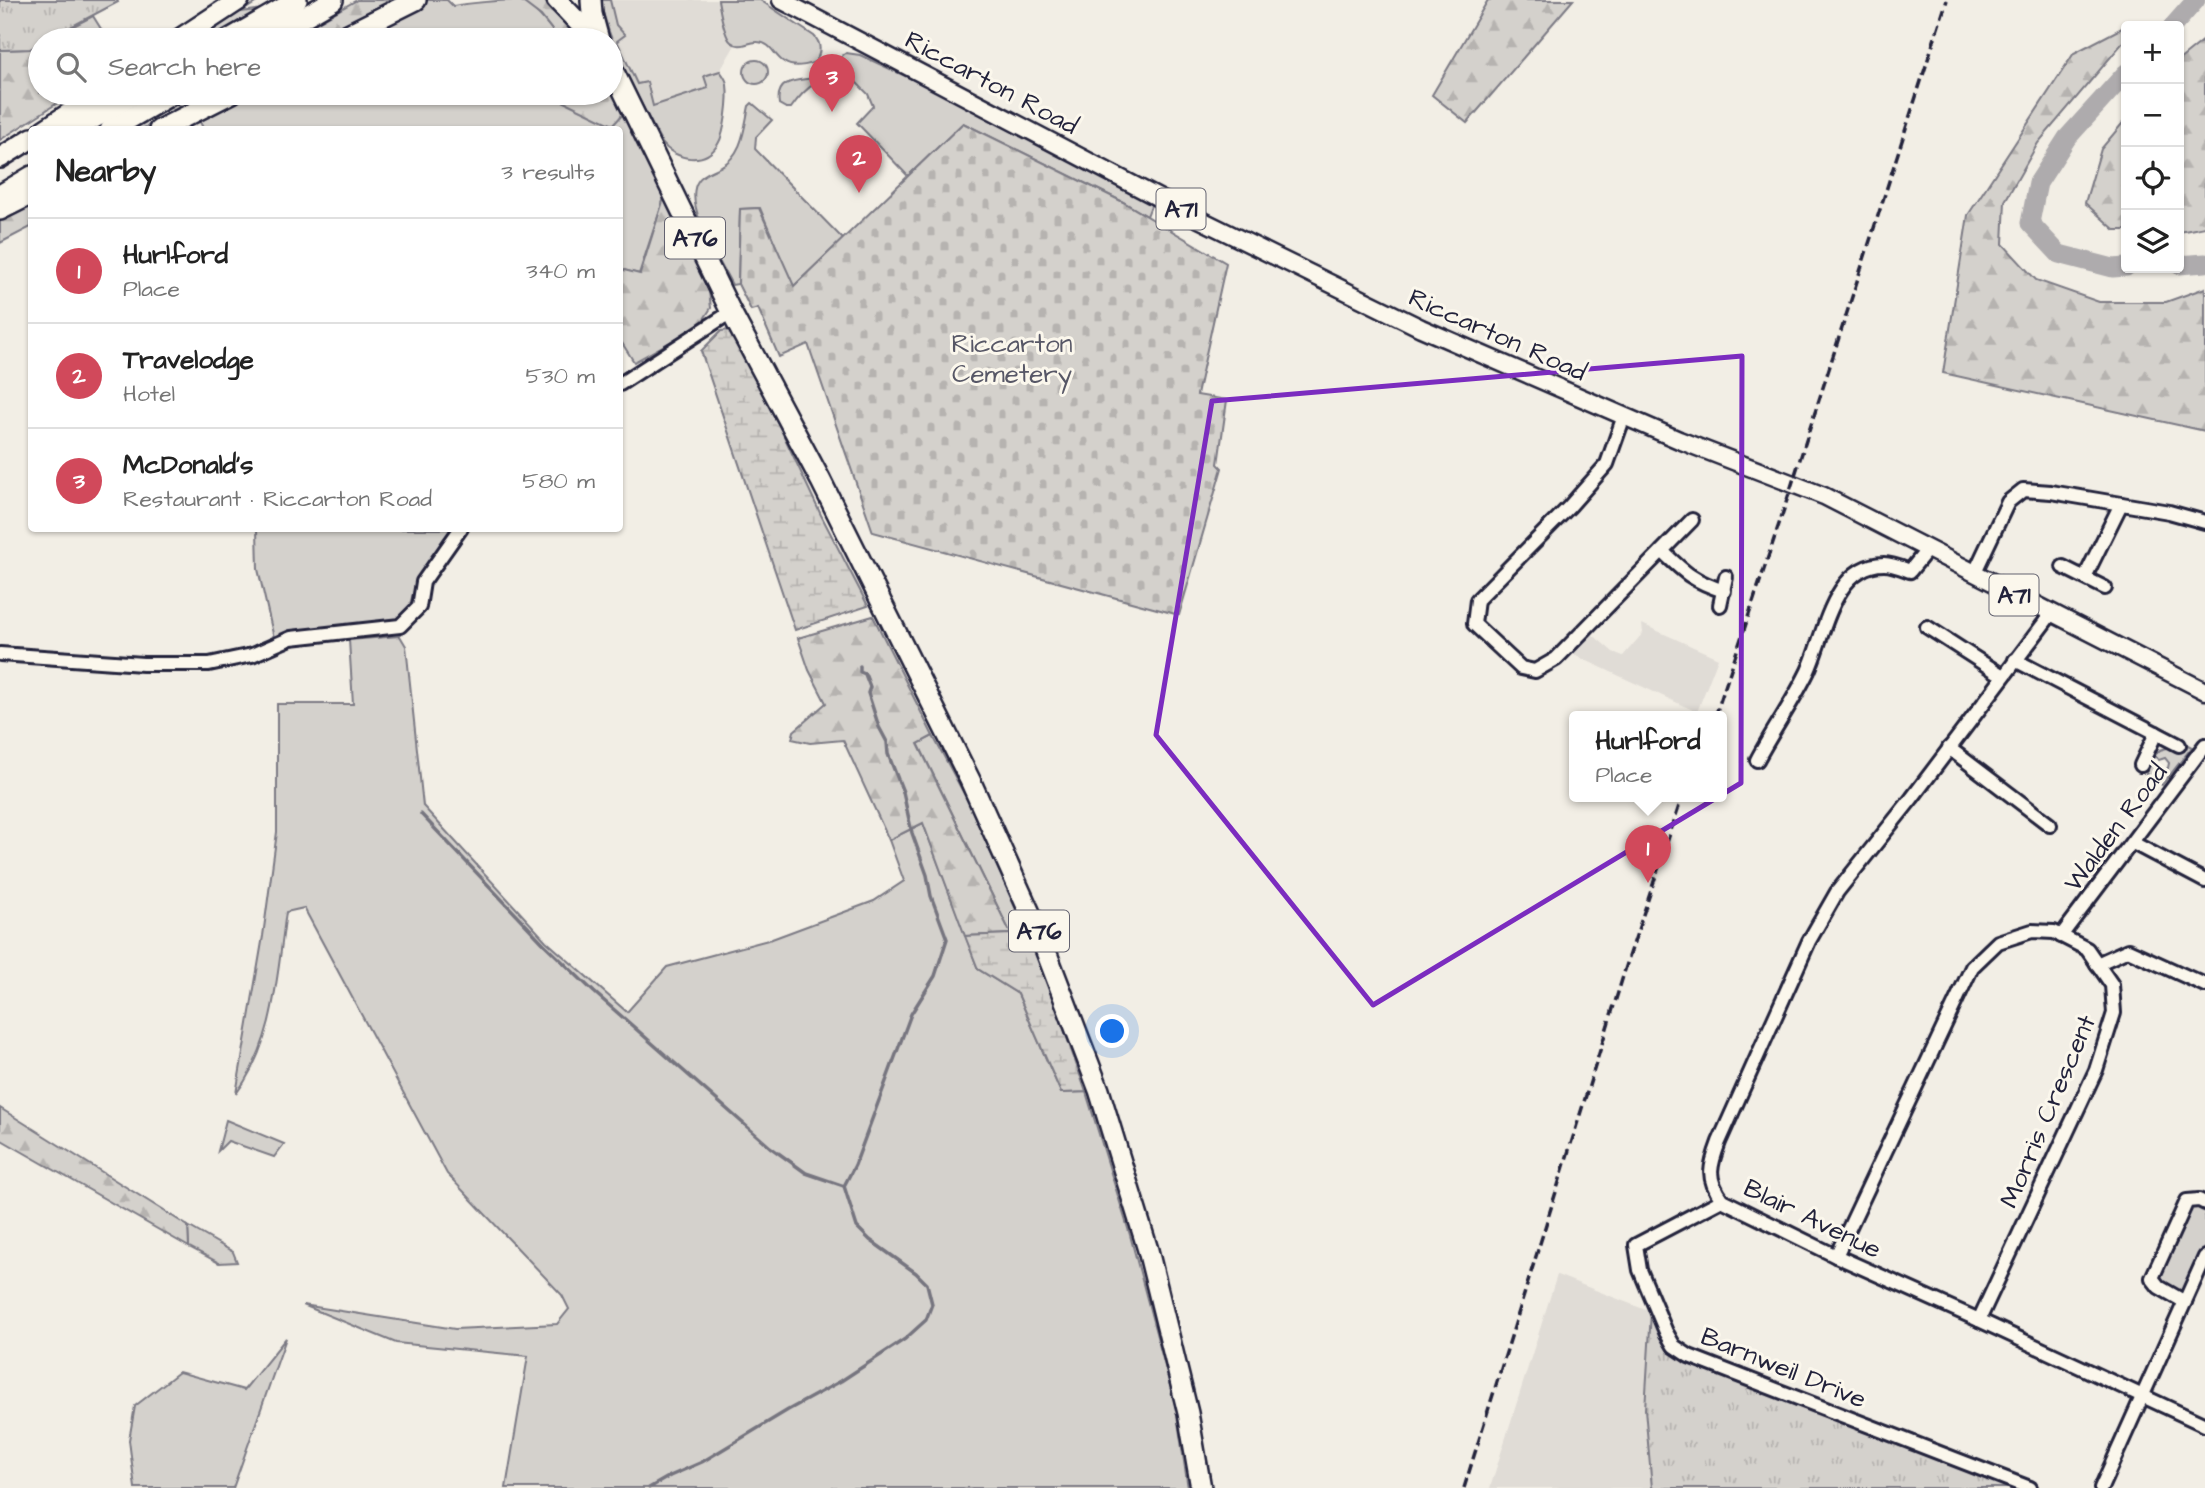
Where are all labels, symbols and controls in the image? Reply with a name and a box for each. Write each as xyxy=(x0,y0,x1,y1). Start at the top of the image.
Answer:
map controls xyxy=(2121,21,2184,273)
button: + xyxy=(2121,21,2184,84)
street label: Riccarton Road xyxy=(899,22,1084,144)
search box xyxy=(28,28,623,105)
icon: search xyxy=(52,48,90,86)
text: Search here xyxy=(108,49,261,85)
pin: 3 xyxy=(809,54,855,112)
button: − xyxy=(2121,84,2184,147)
pin: 2 xyxy=(836,135,882,193)
button: locate xyxy=(2121,147,2184,210)
text: Nearby xyxy=(56,151,156,193)
text: 3 results xyxy=(501,156,595,188)
road number: A71 xyxy=(1156,188,1206,230)
button: layers xyxy=(2121,210,2184,273)
road number: A76 xyxy=(665,218,725,258)
text: Hurlford xyxy=(123,237,228,273)
text: 1 xyxy=(78,255,80,287)
text: 340 m xyxy=(526,255,595,287)
text: Place xyxy=(123,273,180,305)
street label: Riccarton Road xyxy=(1403,280,1592,390)
park label: Riccarton Cemetery xyxy=(951,326,1073,394)
text: Travelodge xyxy=(123,342,254,378)
text: 2 xyxy=(72,360,86,392)
text: 530 m xyxy=(525,360,595,392)
text: Hotel xyxy=(123,378,175,410)
text: McDonald's xyxy=(123,447,253,483)
text: 3 xyxy=(73,465,85,497)
text: 580 m xyxy=(522,465,595,497)
text: Restaurant · Riccarton Road xyxy=(123,483,432,515)
road number: A71 xyxy=(1990,574,2038,616)
popup xyxy=(1569,711,1727,802)
text: Hurlford xyxy=(1595,723,1701,759)
street label: Walden Road xyxy=(2056,756,2176,899)
text: Place xyxy=(1595,759,1652,791)
pin: 1 xyxy=(1625,825,1671,883)
road number: A76 xyxy=(1009,911,1069,951)
street label: Morris Crescent xyxy=(1991,1009,2105,1213)
your location xyxy=(1095,1014,1129,1048)
street label: Blair Avenue xyxy=(1738,1170,1887,1268)
street label: Barnweil Drive xyxy=(1696,1318,1872,1417)

